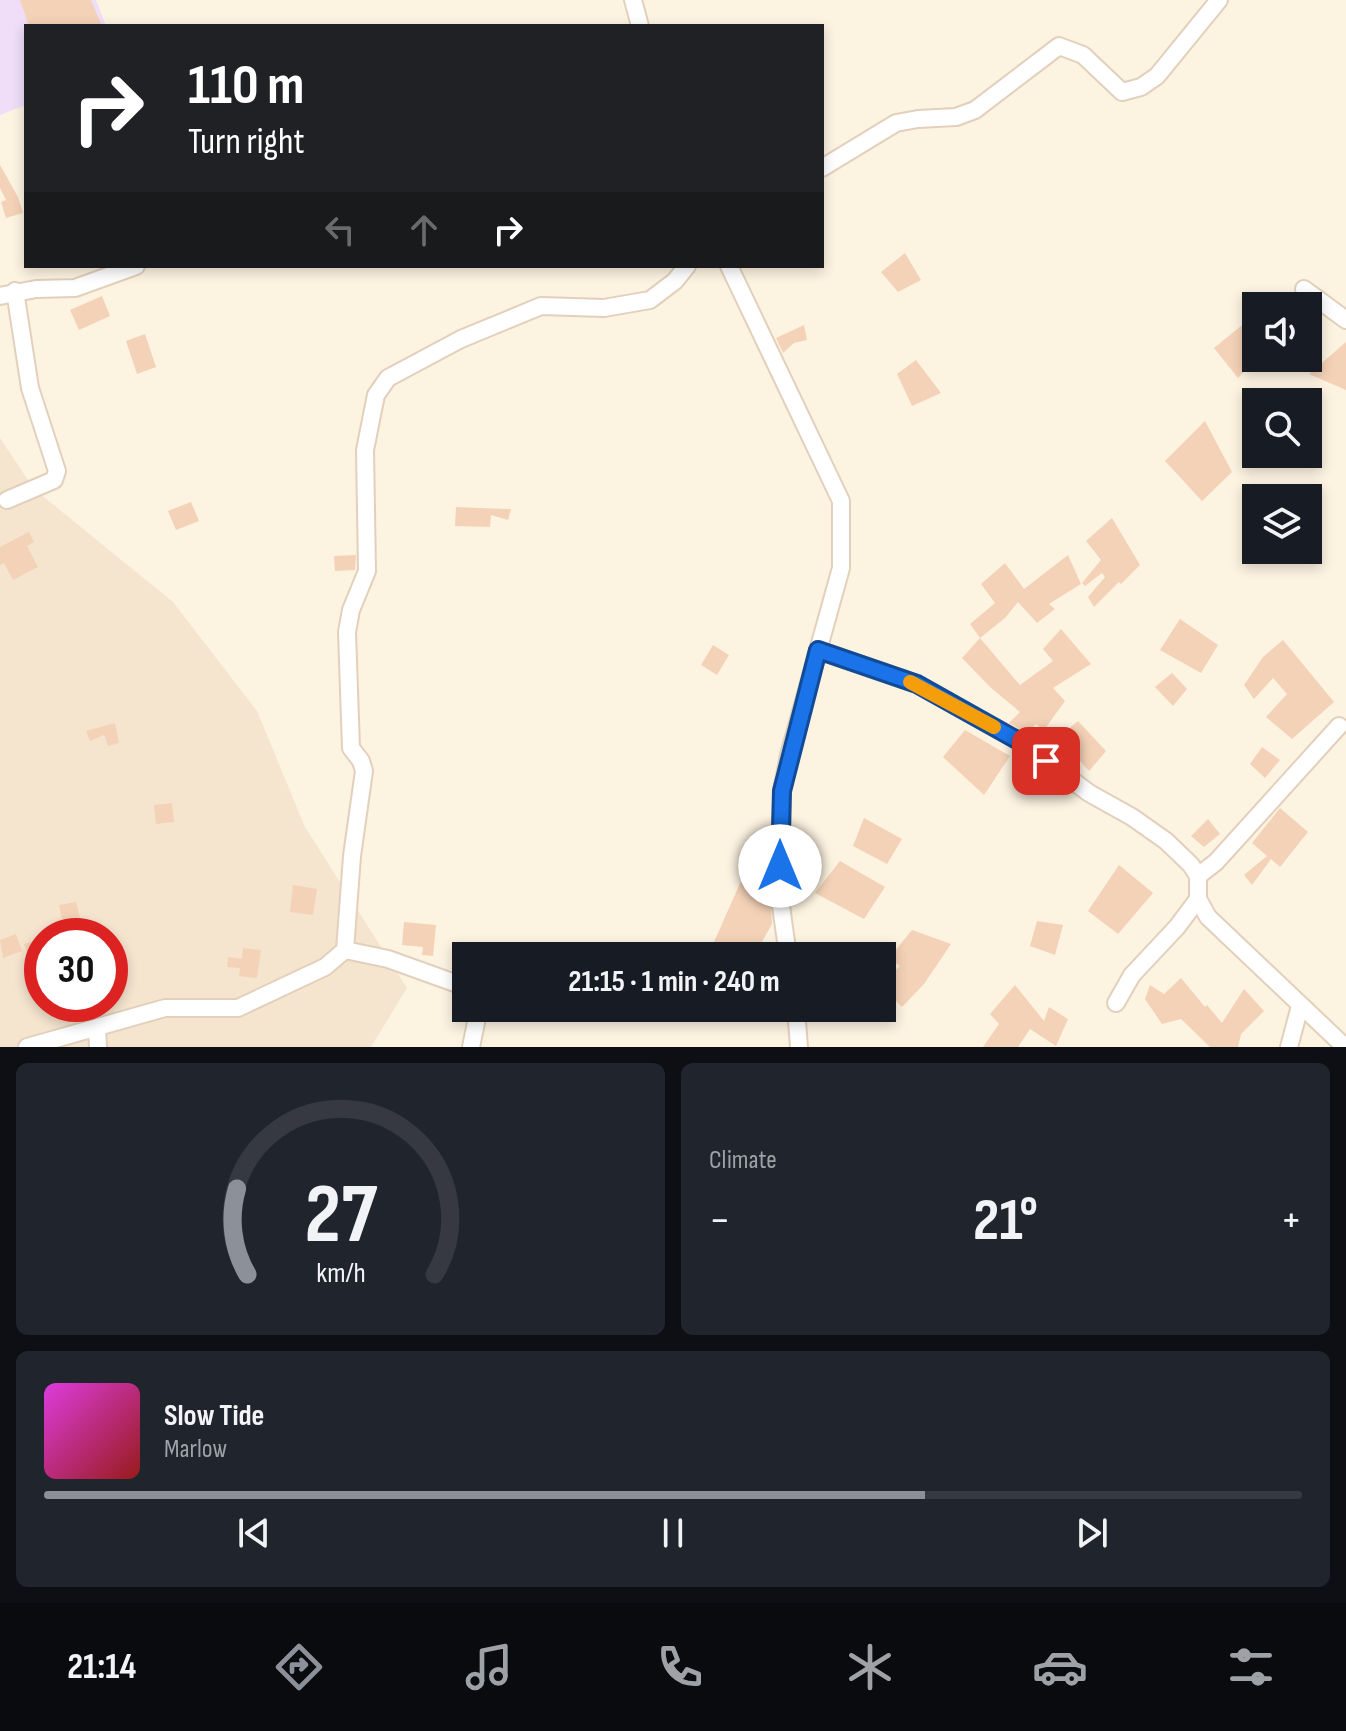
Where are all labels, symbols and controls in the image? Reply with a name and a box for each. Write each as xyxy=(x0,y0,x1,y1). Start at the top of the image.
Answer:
text: 110 m xyxy=(188,53,304,120)
icon: right xyxy=(56,56,160,160)
text: Turn right xyxy=(188,121,305,164)
icon: left xyxy=(318,208,362,252)
icon: ahead xyxy=(402,208,446,252)
icon: right xyxy=(486,208,530,252)
map controls xyxy=(1242,292,1322,564)
button: sound xyxy=(1242,292,1322,372)
button: search xyxy=(1242,388,1322,468)
button: layers xyxy=(1242,484,1322,564)
pin xyxy=(1012,727,1080,795)
icon: arrive xyxy=(1024,739,1068,783)
position arrow xyxy=(738,824,822,908)
speed limit sign: 30 xyxy=(24,918,128,1022)
text: 21:15 · 1 min · 240 m xyxy=(568,964,780,1000)
text: Climate xyxy=(709,1145,777,1176)
text: 27 xyxy=(304,1166,378,1266)
text: 21° xyxy=(973,1185,1038,1257)
text: − xyxy=(709,1194,731,1247)
text: + xyxy=(1280,1194,1302,1247)
text: km/h xyxy=(316,1256,365,1291)
text: Slow Tide xyxy=(164,1398,264,1434)
text: Marlow xyxy=(164,1434,227,1465)
icon: previous xyxy=(232,1511,276,1555)
icon: pause xyxy=(651,1511,695,1555)
icon: next xyxy=(1070,1511,1114,1555)
icon: directions xyxy=(271,1639,327,1695)
icon: music xyxy=(461,1639,517,1695)
icon: phone xyxy=(652,1639,708,1695)
icon: climate xyxy=(842,1639,898,1695)
icon: car xyxy=(1032,1639,1088,1695)
icon: filters xyxy=(1223,1639,1279,1695)
text: 21:14 xyxy=(67,1646,136,1689)

